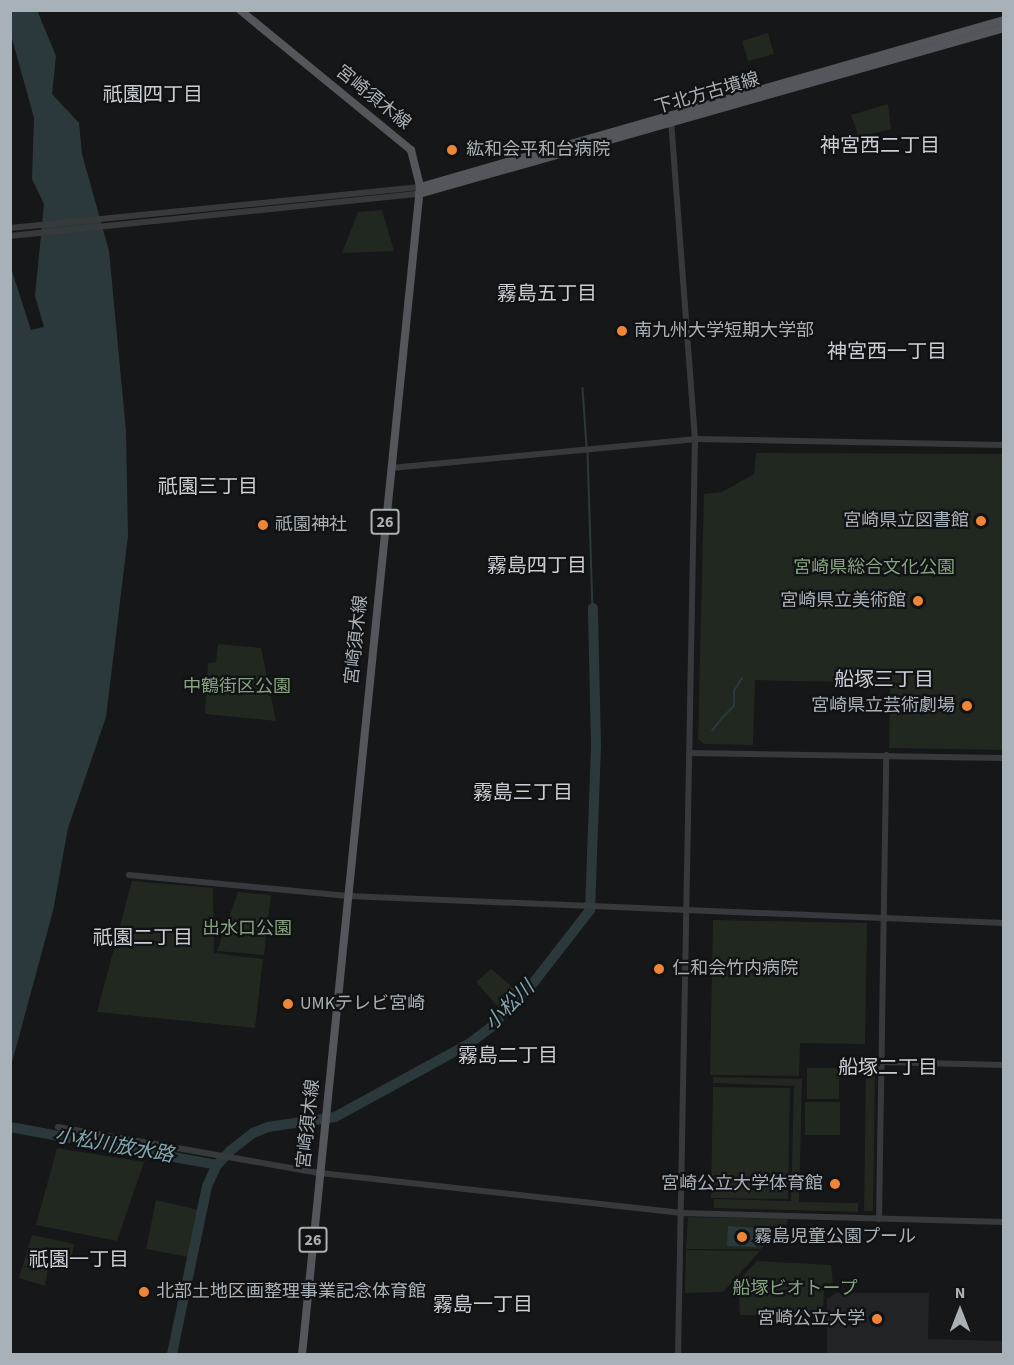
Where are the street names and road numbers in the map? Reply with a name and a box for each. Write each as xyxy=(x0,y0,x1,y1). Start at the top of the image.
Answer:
street label: 宮崎須木線 xyxy=(331,61,415,135)
street label: 下北方古墳線 xyxy=(652,69,762,119)
road number: 26 xyxy=(370,509,400,535)
street label: 宮崎須木線 xyxy=(342,594,372,686)
street label: 宮崎須木線 xyxy=(294,1078,324,1170)
road number: 26 xyxy=(298,1227,328,1253)

